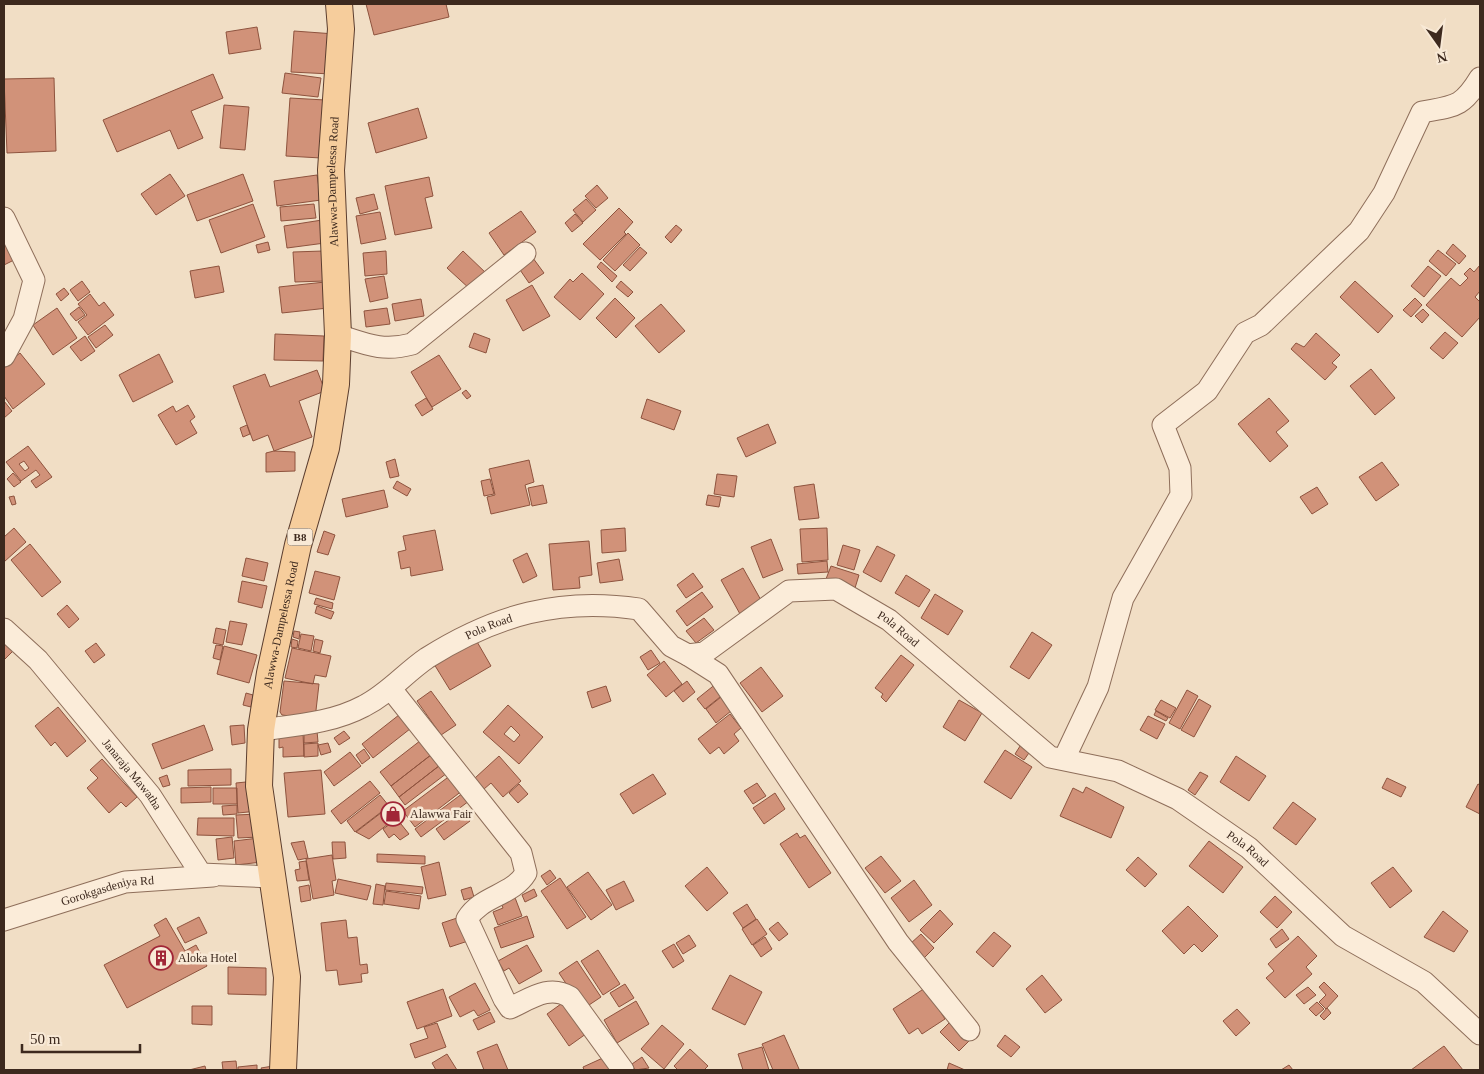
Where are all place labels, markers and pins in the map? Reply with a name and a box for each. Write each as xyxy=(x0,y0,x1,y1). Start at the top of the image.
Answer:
shop icon: Alawwa Fair xyxy=(380,801,406,827)
place label: Alawwa Fair xyxy=(410,807,472,821)
building icon: Aloka Hotel xyxy=(148,945,174,971)
place label: Aloka Hotel xyxy=(178,951,238,965)

